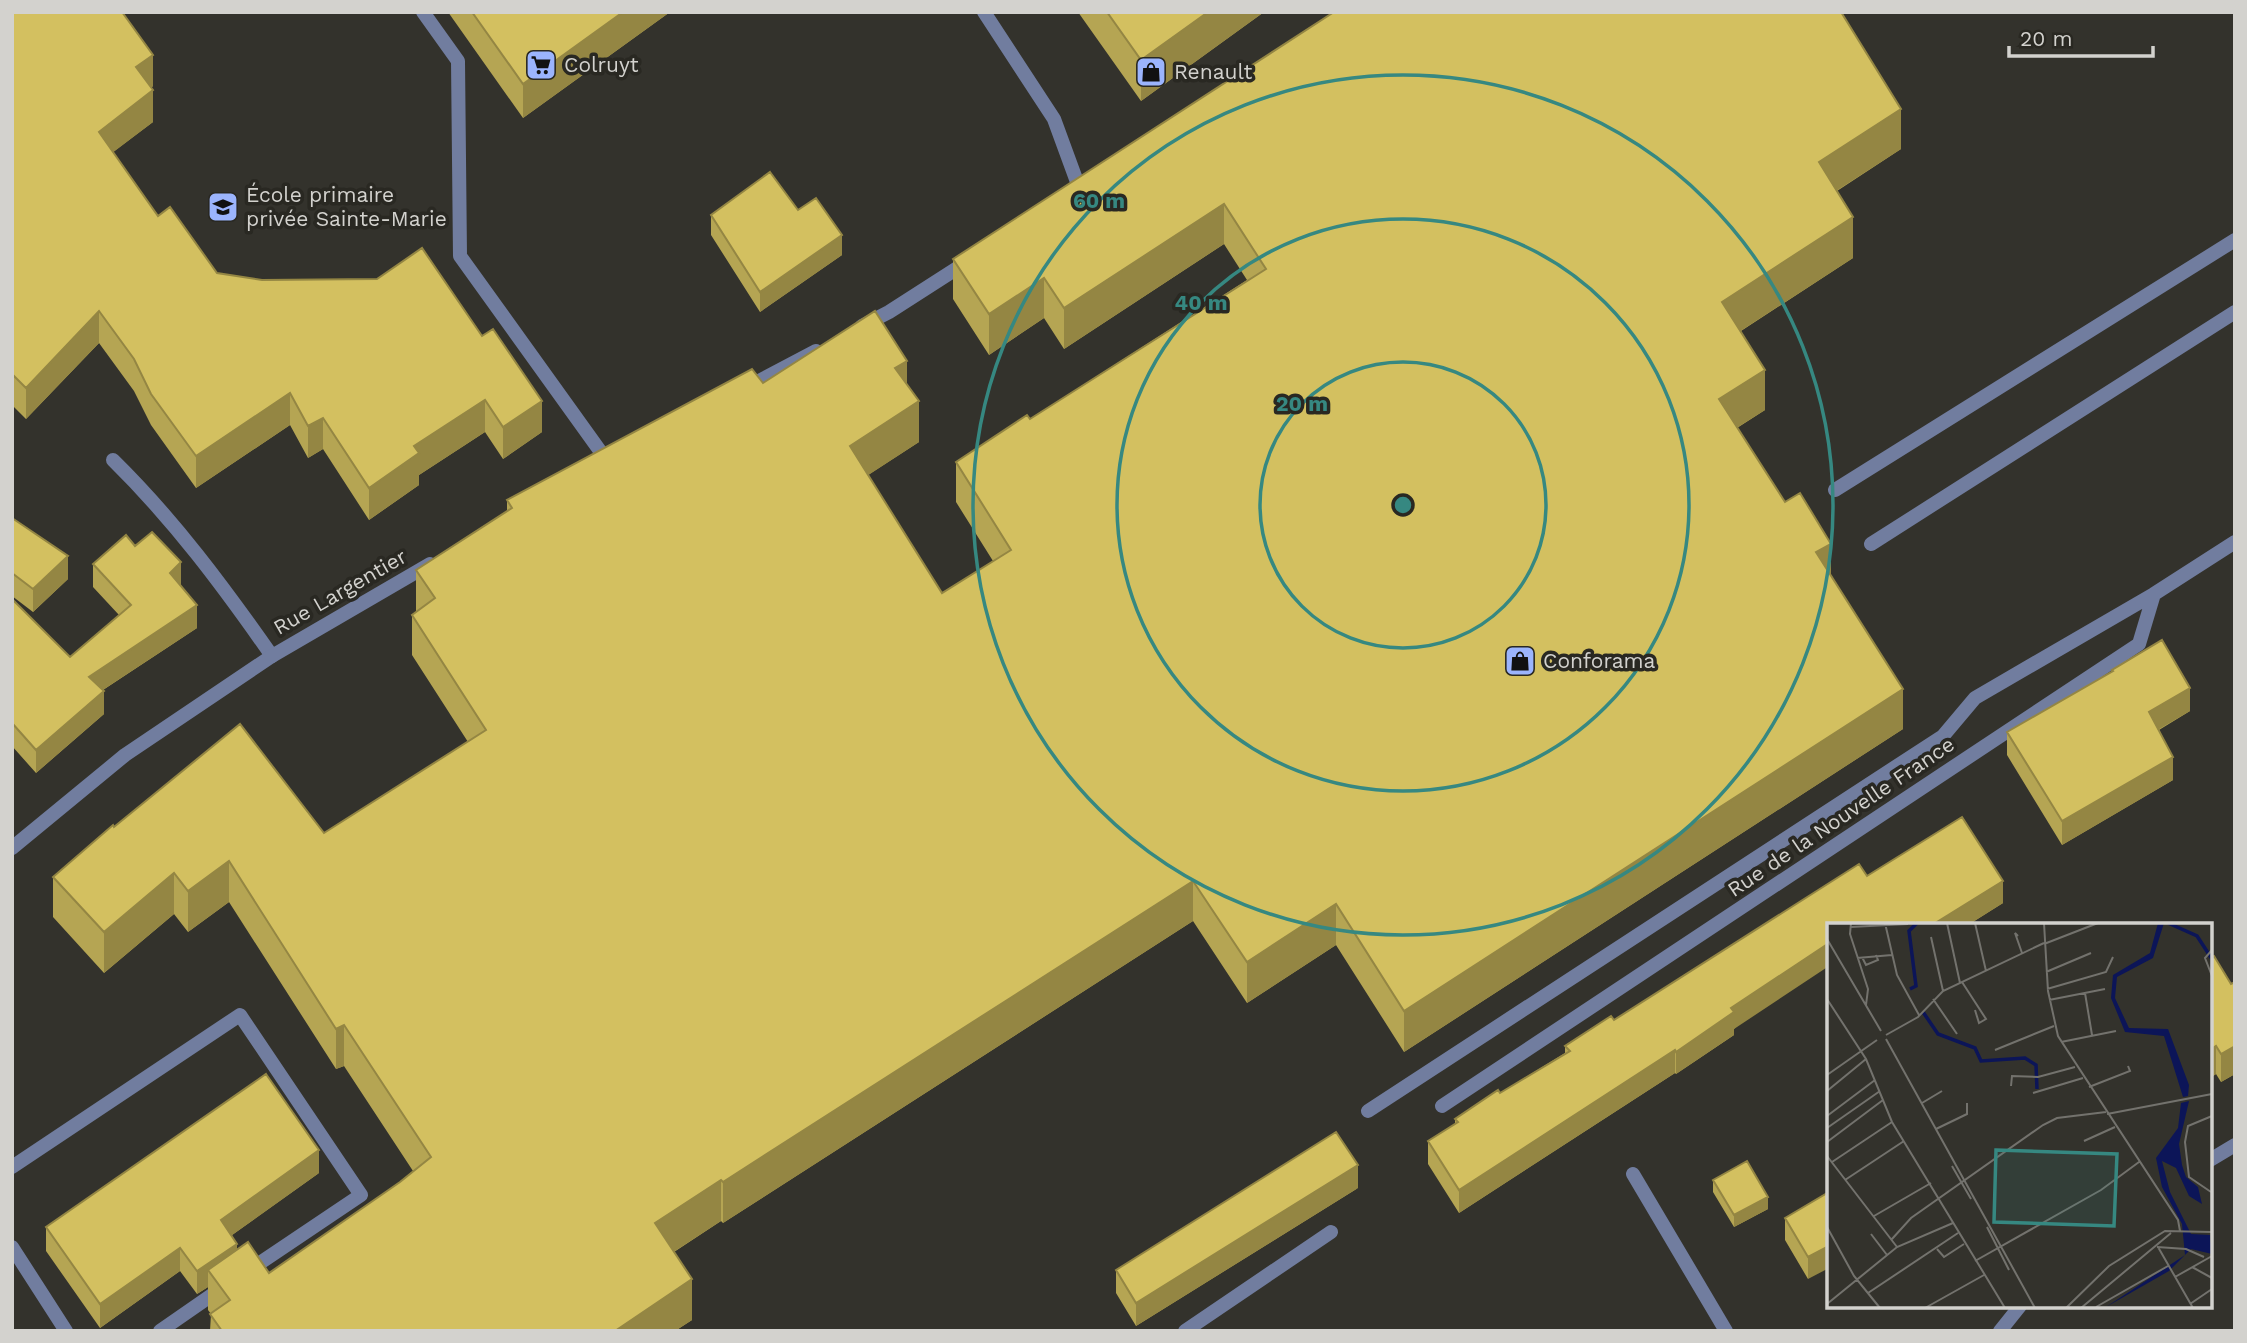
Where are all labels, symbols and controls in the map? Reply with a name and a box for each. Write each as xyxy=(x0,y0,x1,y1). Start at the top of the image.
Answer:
scale bar xyxy=(2009,14,2152,58)
text: 20 m xyxy=(2020,26,2072,51)
supermarket icon: Colruyt xyxy=(524,48,558,82)
place label: Colruyt xyxy=(564,52,639,77)
shop icon: Renault xyxy=(1134,55,1168,89)
place label: Renault xyxy=(1174,59,1253,84)
place label: École primaire privée Sainte-Marie xyxy=(246,182,447,231)
text: 60 m xyxy=(1073,188,1125,213)
school or university icon: École primaire privée Sainte-Marie xyxy=(206,190,240,224)
text: 40 m xyxy=(1175,290,1227,315)
text: 20 m xyxy=(1276,391,1328,416)
centre of rings xyxy=(1391,493,1415,517)
street label: Rue Largentier xyxy=(269,543,411,640)
shop icon: Conforama xyxy=(1503,644,1537,678)
place label: Conforama xyxy=(1543,648,1656,673)
street label: Rue de la Nouvelle France xyxy=(1722,731,1959,902)
inset map xyxy=(1827,923,2212,1308)

